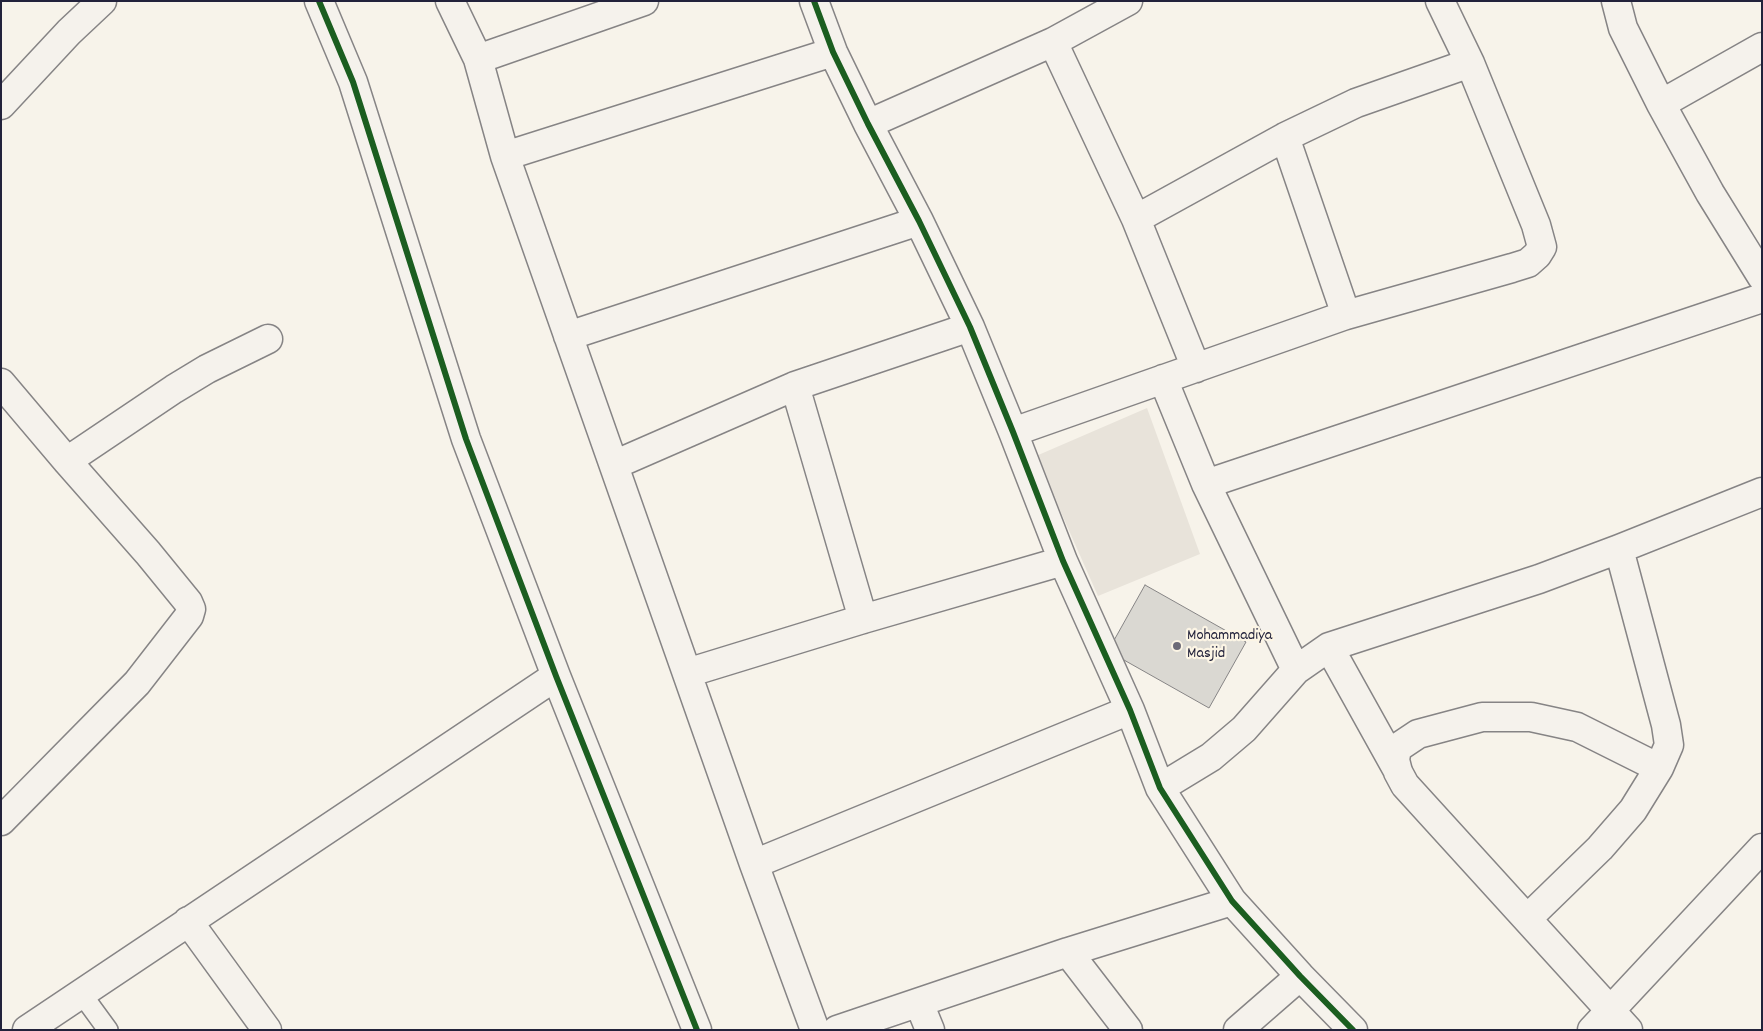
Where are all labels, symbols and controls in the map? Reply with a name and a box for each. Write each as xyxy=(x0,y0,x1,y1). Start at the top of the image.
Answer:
place label: Mohammadiya Masjid xyxy=(1187,627,1272,665)
marker: Mohammadiya Masjid xyxy=(1171,640,1183,652)

